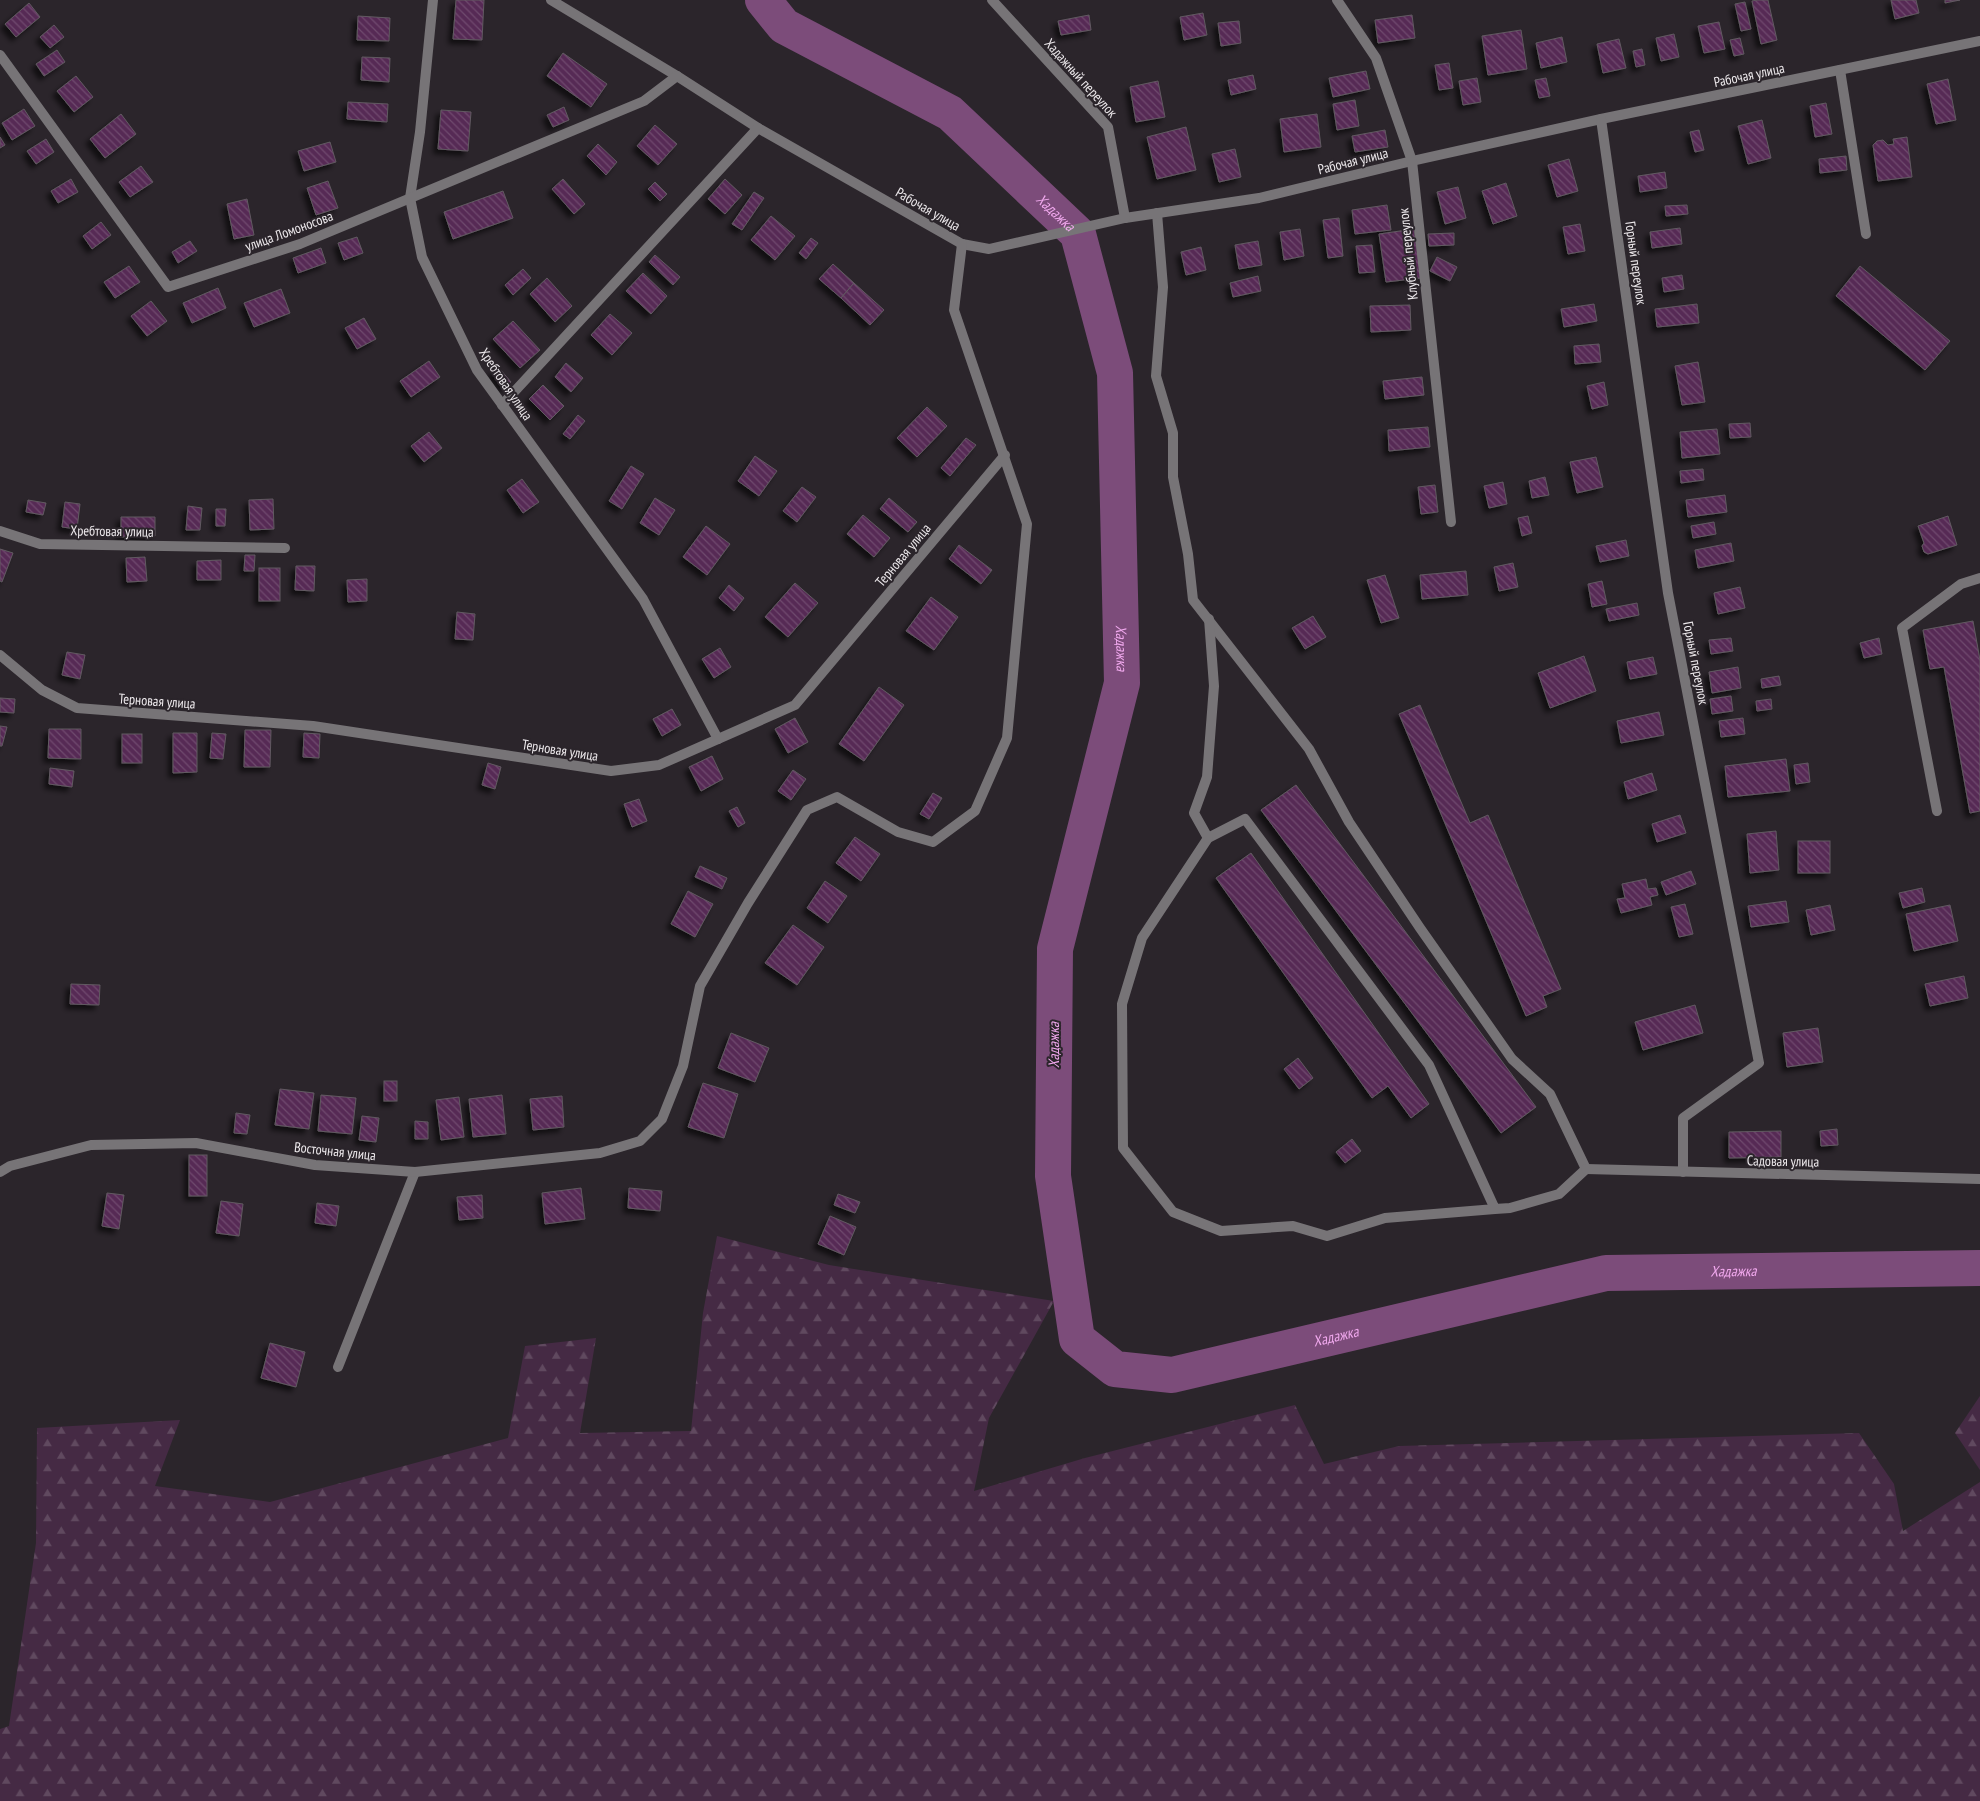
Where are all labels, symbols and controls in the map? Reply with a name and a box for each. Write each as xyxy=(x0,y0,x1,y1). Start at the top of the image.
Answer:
street label: Хадажный переулок xyxy=(1041,35,1122,122)
street label: Рабочая улица xyxy=(1712,59,1786,91)
street label: Рабочая улица xyxy=(1316,144,1390,178)
street label: Рабочая улица xyxy=(892,183,964,235)
water label: Хадажка xyxy=(1033,190,1080,236)
street label: улица Ломоносова xyxy=(243,207,335,255)
street label: Клубный переулок xyxy=(1394,207,1422,301)
street label: Горный переулок xyxy=(1621,220,1651,307)
street label: Хребтовая улица xyxy=(475,344,537,424)
street label: Терновая улица xyxy=(871,520,935,590)
street label: Хребтовая улица xyxy=(70,521,154,541)
street label: Горный переулок xyxy=(1679,620,1713,707)
water label: Хадажка xyxy=(1112,625,1132,672)
street label: Терновая улица xyxy=(118,689,196,713)
street label: Терновая улица xyxy=(521,735,599,765)
water label: Хадажка xyxy=(1044,1021,1063,1068)
street label: Восточная улица xyxy=(293,1138,377,1164)
street label: Садовая улица xyxy=(1747,1151,1819,1171)
water label: Хадажка xyxy=(1710,1261,1758,1281)
water label: Хадажка xyxy=(1311,1321,1361,1351)

